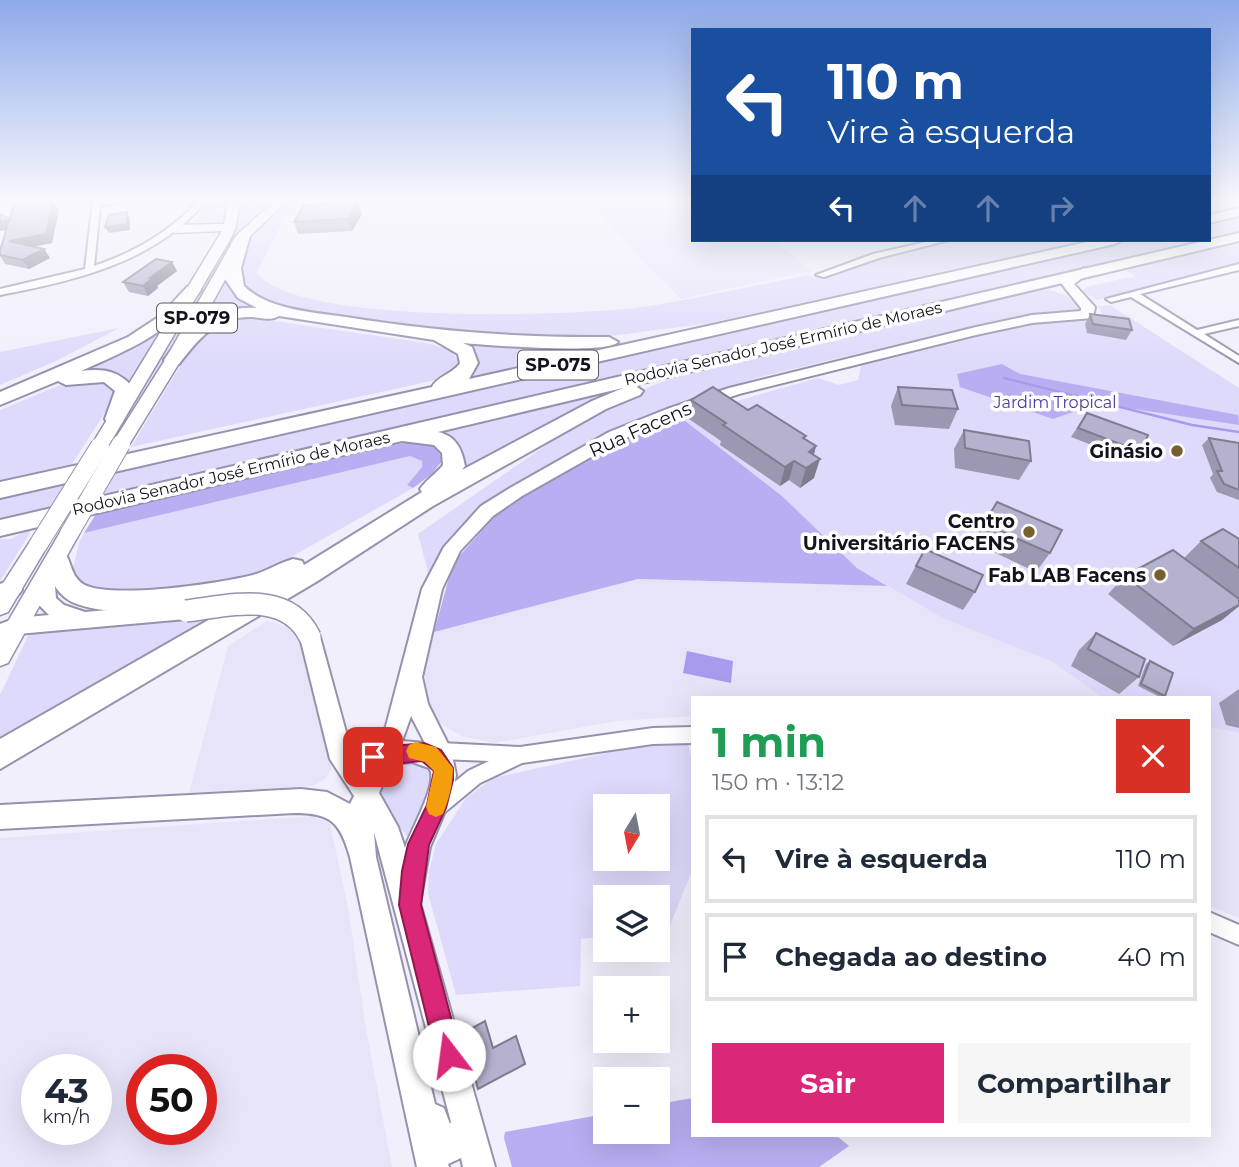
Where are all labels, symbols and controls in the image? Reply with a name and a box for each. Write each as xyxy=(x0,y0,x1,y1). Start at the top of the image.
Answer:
text: 110 m xyxy=(827,52,964,111)
icon: left xyxy=(712,56,803,147)
text: Vire à esquerda xyxy=(827,112,1075,151)
icon: left xyxy=(823,189,861,227)
icon: ahead xyxy=(896,189,934,227)
icon: ahead xyxy=(969,189,1007,227)
icon: right xyxy=(1042,189,1080,227)
street label: Rodovia Senador José Ermírio de Moraes xyxy=(622,298,944,389)
road number: SP-079 xyxy=(157,304,237,332)
road number: SP-075 xyxy=(518,351,598,380)
park label: Jardim Tropical xyxy=(992,393,1117,412)
street label: Rua Facens xyxy=(585,397,695,462)
street label: Rodovia Senador José Ermírio de Moraes xyxy=(70,428,392,519)
place label: Ginásio xyxy=(1090,440,1163,463)
marker: Ginásio xyxy=(1169,443,1185,459)
place label: Centro Universitário FACENS xyxy=(803,510,1015,555)
marker: Centro Universitário FACENS xyxy=(1021,524,1037,540)
place label: Fab LAB Facens xyxy=(988,564,1146,587)
marker: Fab LAB Facens xyxy=(1152,567,1168,583)
text: 1 min xyxy=(712,716,826,768)
button: close xyxy=(1116,719,1190,793)
pin xyxy=(343,727,403,787)
icon: arrive xyxy=(354,738,392,776)
text: 150 m · 13:12 xyxy=(712,768,844,796)
north arrow xyxy=(593,794,670,872)
map controls xyxy=(593,794,670,1144)
icon: left xyxy=(716,840,754,878)
text: Vire à esquerda xyxy=(775,843,988,875)
text: 110 m xyxy=(1116,843,1186,875)
button: layers xyxy=(593,885,670,962)
icon: arrive xyxy=(716,938,754,976)
text: Chegada ao destino xyxy=(775,941,1047,973)
text: 40 m xyxy=(1117,941,1186,973)
button: + xyxy=(593,976,670,1053)
position arrow xyxy=(412,1018,486,1092)
button: Sair xyxy=(712,1043,944,1123)
button: Compartilhar xyxy=(958,1043,1190,1123)
speed limit sign: 50 xyxy=(126,1054,217,1145)
button: − xyxy=(593,1067,670,1144)
text: 43 xyxy=(44,1069,89,1112)
text: km/h xyxy=(42,1106,91,1128)

